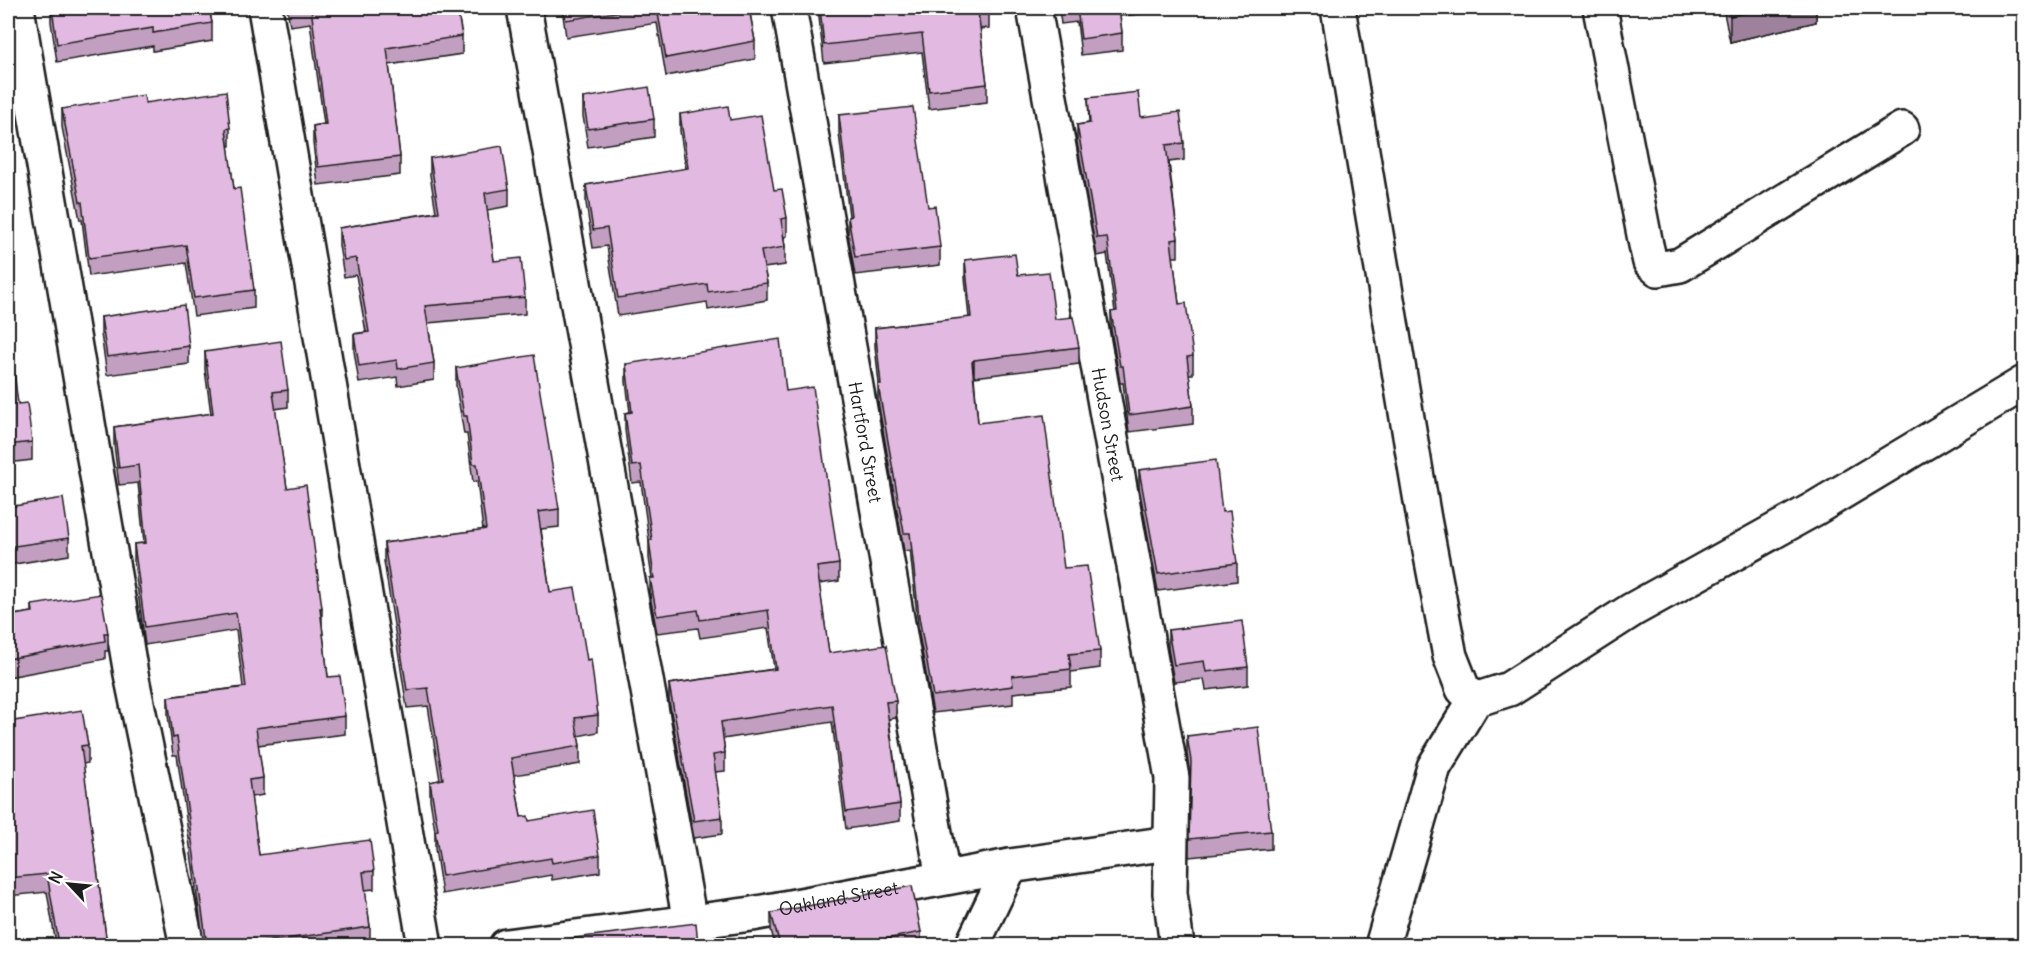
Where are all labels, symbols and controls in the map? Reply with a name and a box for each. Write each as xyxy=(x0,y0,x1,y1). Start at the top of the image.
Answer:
street label: Hudson Street xyxy=(1087,366,1130,483)
street label: Hartford Street xyxy=(844,380,888,505)
north arrow xyxy=(39,854,99,914)
text: N xyxy=(44,868,67,887)
street label: Oakland Street xyxy=(777,876,900,920)

